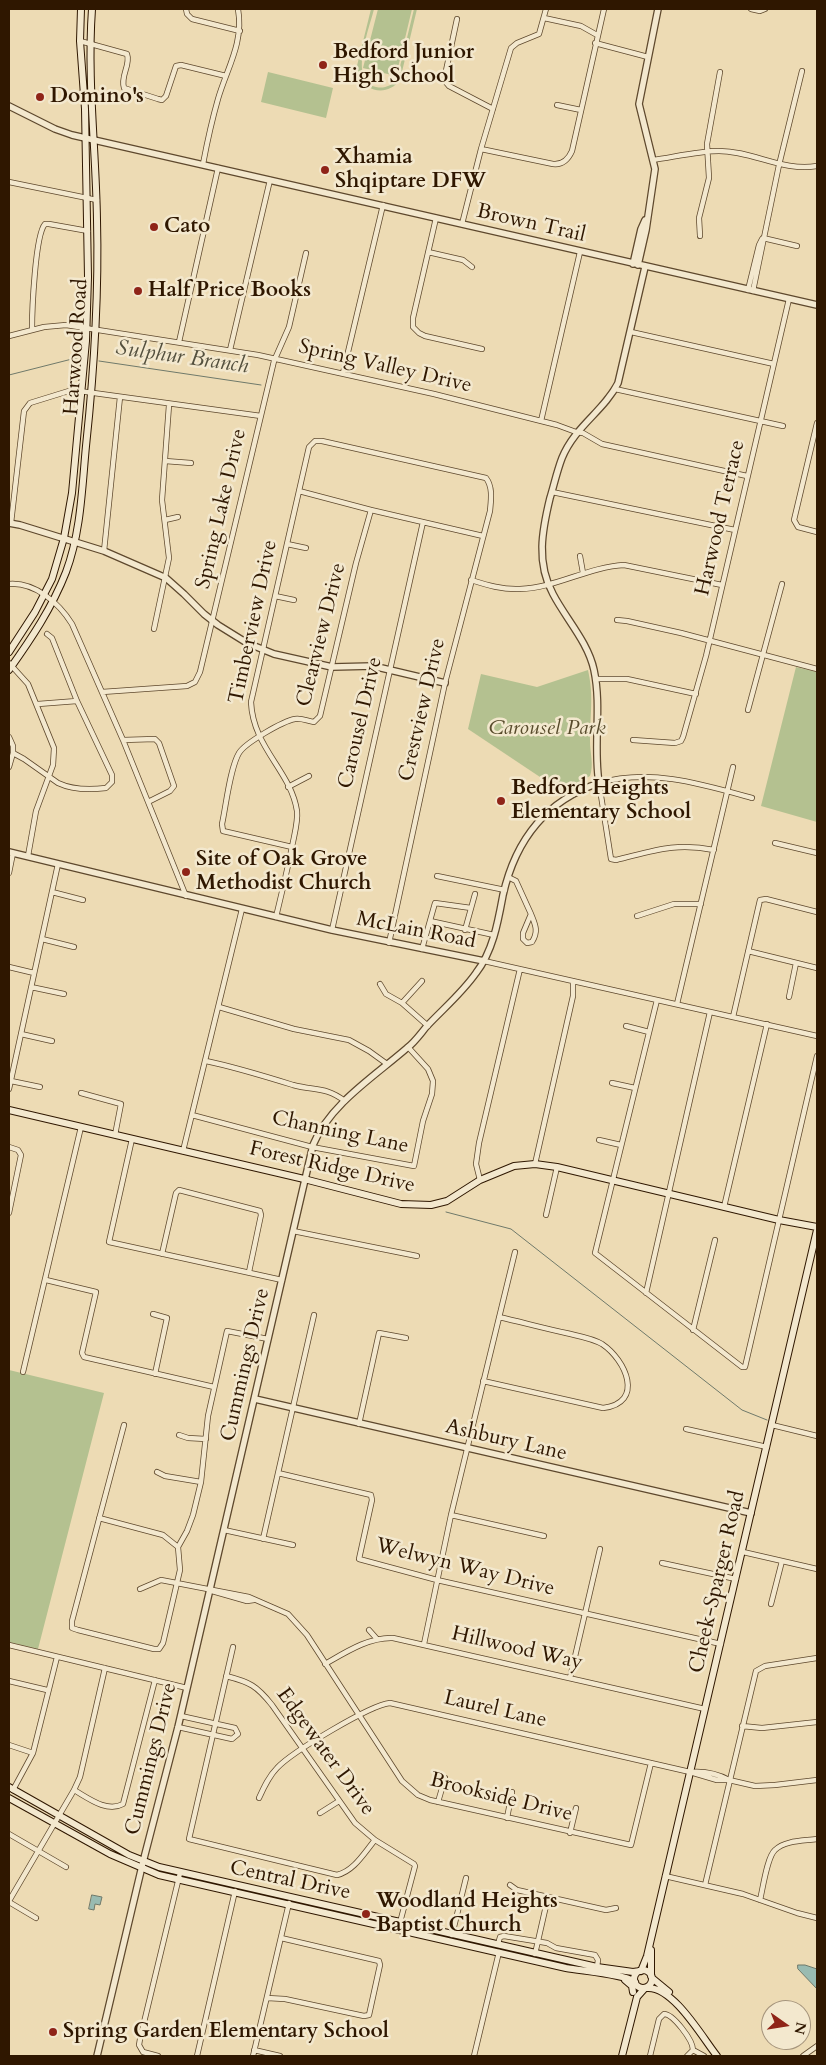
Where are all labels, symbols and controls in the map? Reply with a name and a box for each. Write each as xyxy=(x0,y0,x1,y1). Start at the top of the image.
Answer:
place label: Bedford Junior High School xyxy=(333,40,474,90)
marker: Bedford Junior High School xyxy=(317,59,329,71)
place label: Domino's xyxy=(50,84,144,110)
marker: Domino's xyxy=(34,91,46,103)
place label: Xhamia Shqiptare DFW xyxy=(335,145,486,195)
marker: Xhamia Shqiptare DFW xyxy=(319,164,331,176)
street label: Brown Trail xyxy=(474,199,588,249)
place label: Cato xyxy=(164,214,210,240)
marker: Cato xyxy=(148,221,160,233)
street label: Harwood Road xyxy=(60,278,94,416)
place label: Half Price Books xyxy=(148,278,311,304)
marker: Half Price Books xyxy=(132,285,144,297)
street label: Spring Valley Drive xyxy=(296,335,474,399)
water label: Sulphur Branch xyxy=(114,336,250,380)
street label: Spring Lake Drive xyxy=(191,426,253,592)
street label: Harwood Terrace xyxy=(691,438,751,598)
street label: Timberview Drive xyxy=(224,538,284,706)
street label: Clearview Drive xyxy=(292,561,352,709)
street label: Crestview Drive xyxy=(394,636,452,784)
street label: Carousel Drive xyxy=(334,655,388,791)
park label: Carousel Park xyxy=(488,716,606,742)
place label: Bedford Heights Elementary School xyxy=(511,776,691,826)
marker: Bedford Heights Elementary School xyxy=(495,795,507,807)
place label: Site of Oak Grove Methodist Church xyxy=(196,847,371,897)
marker: Site of Oak Grove Methodist Church xyxy=(180,866,192,878)
street label: McLain Road xyxy=(354,907,478,955)
street label: Channing Lane xyxy=(269,1106,411,1160)
street label: Forest Ridge Drive xyxy=(247,1137,417,1199)
street label: Cummings Drive xyxy=(216,1286,276,1444)
street label: Ashbury Lane xyxy=(443,1415,569,1467)
street label: Cheek-Sparger Road xyxy=(685,1488,751,1676)
street label: Welwyn Way Drive xyxy=(373,1534,557,1602)
street label: Hillwood Way xyxy=(449,1622,585,1676)
street label: Cummings Drive xyxy=(121,1680,183,1838)
street label: Edgewater Drive xyxy=(270,1683,380,1821)
street label: Laurel Lane xyxy=(441,1686,549,1734)
street label: Brookside Drive xyxy=(427,1768,575,1828)
street label: Central Drive xyxy=(227,1856,353,1906)
place label: Woodland Heights Baptist Church xyxy=(376,1889,558,1939)
marker: Woodland Heights Baptist Church xyxy=(360,1908,372,1920)
north arrow xyxy=(761,2000,811,2050)
place label: Spring Garden Elementary School xyxy=(63,2019,389,2045)
text: N xyxy=(790,2020,811,2036)
marker: Spring Garden Elementary School xyxy=(47,2026,59,2038)

